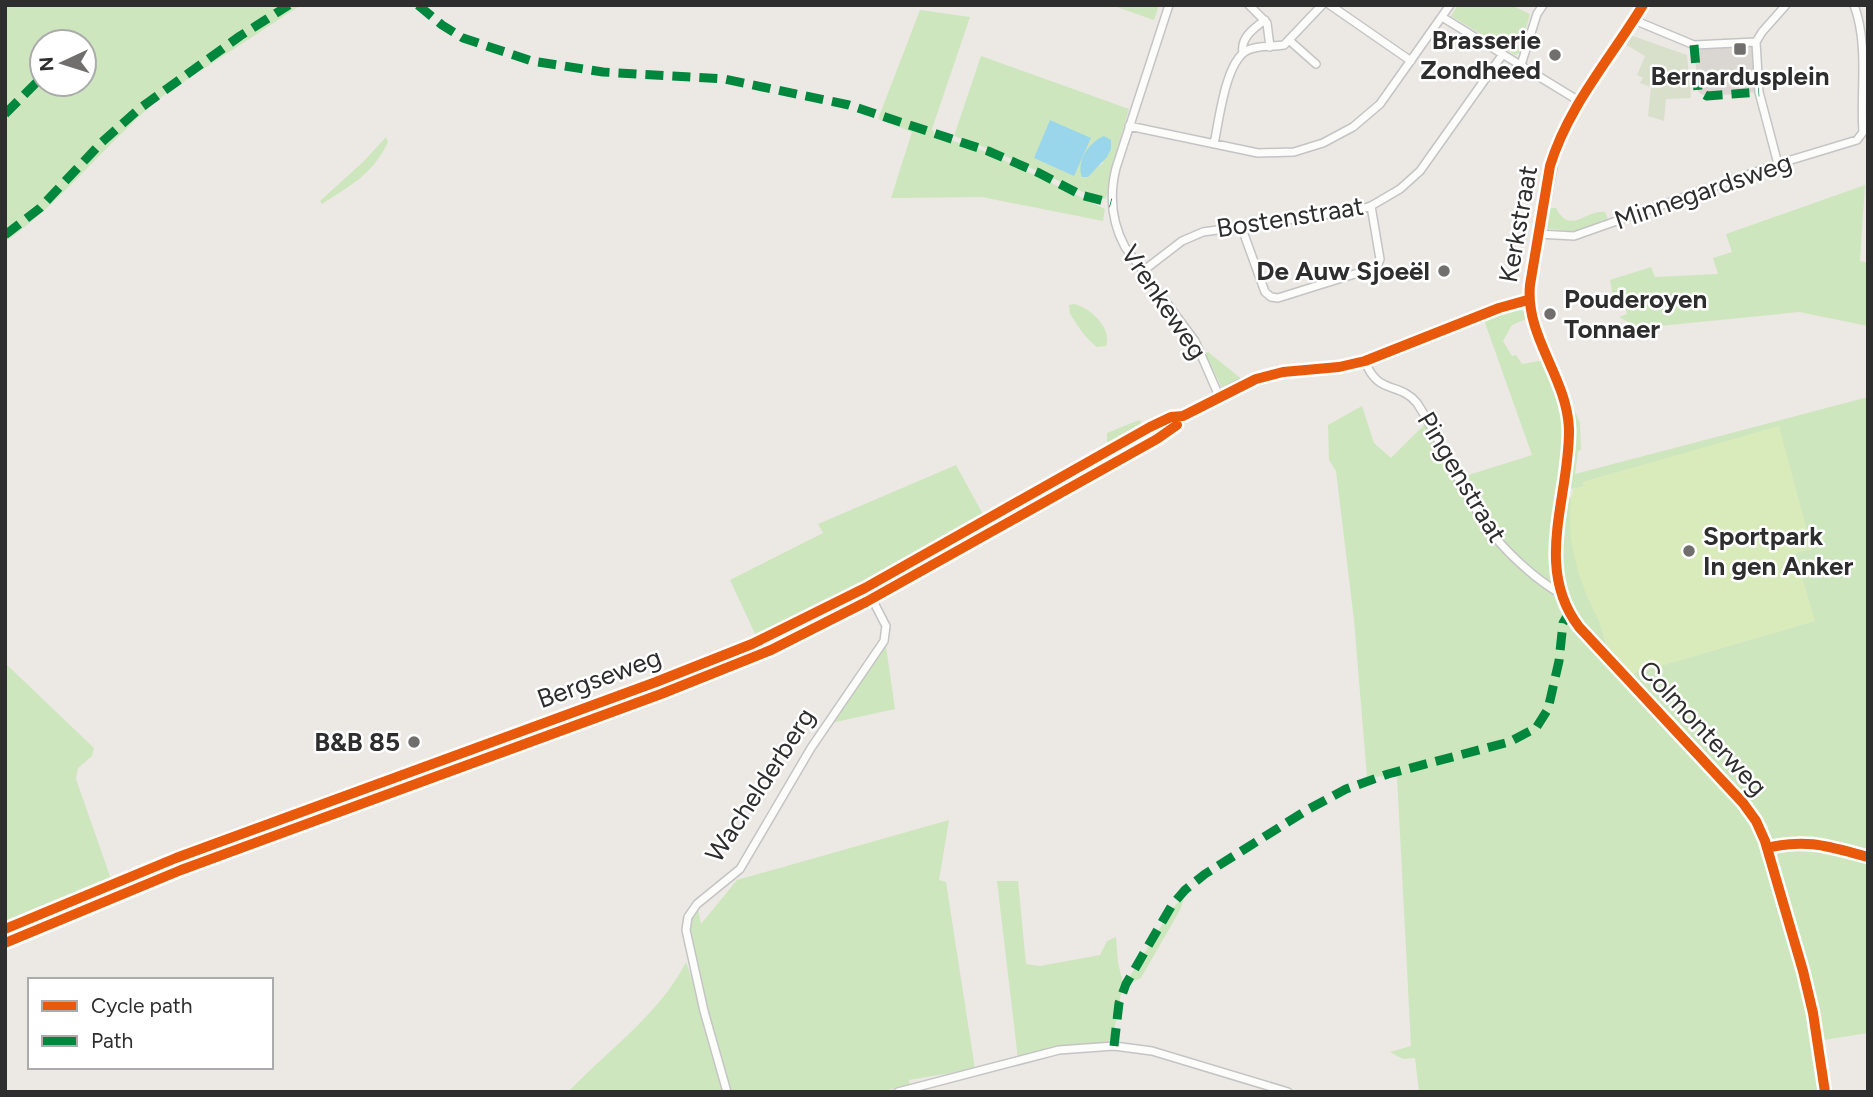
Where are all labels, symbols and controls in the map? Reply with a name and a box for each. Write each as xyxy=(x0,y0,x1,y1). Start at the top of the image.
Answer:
place label: Brasserie Zondheed xyxy=(1420,24,1541,86)
north arrow xyxy=(28,28,98,98)
marker: Bernardusplein xyxy=(1732,41,1748,57)
marker: Brasserie Zondheed xyxy=(1547,47,1563,63)
text: N xyxy=(35,56,59,72)
place label: Bernardusplein xyxy=(1650,60,1830,92)
street label: Minnegardsweg xyxy=(1610,146,1796,236)
street label: Kerkstraat xyxy=(1492,163,1544,285)
street label: Bostenstraat xyxy=(1214,190,1366,244)
street label: Vrenkeweg xyxy=(1114,239,1214,365)
place label: De Auw Sjoeël xyxy=(1256,255,1430,287)
marker: De Auw Sjoeël xyxy=(1436,263,1452,279)
place label: Pouderoyen Tonnaer xyxy=(1564,283,1707,345)
marker: Pouderoyen Tonnaer xyxy=(1542,306,1558,322)
street label: Pingenstraat xyxy=(1411,406,1514,548)
place label: Sportpark In gen Anker xyxy=(1703,520,1854,582)
marker: Sportpark In gen Anker xyxy=(1681,543,1697,559)
street label: Bergseweg xyxy=(533,641,665,715)
street label: Colmonterweg xyxy=(1632,654,1774,802)
street label: Wachelderberg xyxy=(698,702,822,868)
place label: B&B 85 xyxy=(314,726,400,758)
marker: B&B 85 xyxy=(406,734,422,750)
legend xyxy=(28,978,273,1069)
text: Cycle path xyxy=(91,993,192,1018)
text: Path xyxy=(91,1028,133,1053)

